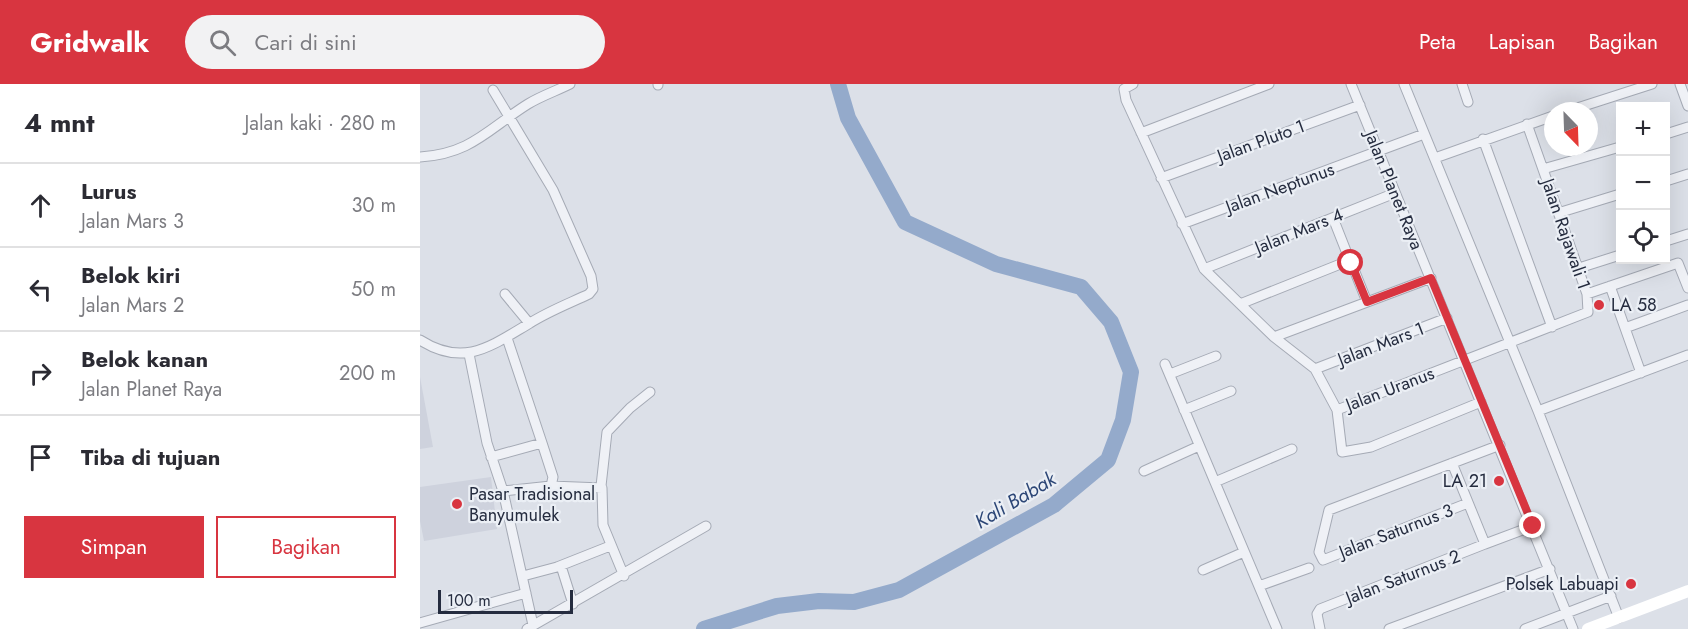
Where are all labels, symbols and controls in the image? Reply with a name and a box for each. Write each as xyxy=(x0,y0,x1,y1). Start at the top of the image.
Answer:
search box xyxy=(185,15,605,69)
text: Gridwalk xyxy=(30,22,149,63)
icon: search xyxy=(206,26,239,59)
text: Cari di sini xyxy=(254,26,357,58)
text: Peta xyxy=(1419,27,1456,57)
text: Lapisan xyxy=(1489,27,1555,57)
text: Bagikan xyxy=(1588,27,1658,57)
north arrow xyxy=(1544,102,1598,156)
map controls xyxy=(1616,102,1670,264)
button: + xyxy=(1616,102,1670,156)
text: 4 mnt xyxy=(24,104,95,142)
text: Jalan kaki · 280 m xyxy=(245,109,396,138)
street label: Jalan Pluto 1 xyxy=(1212,113,1309,170)
street label: Jalan Planet Raya xyxy=(1357,124,1430,254)
street label: Jalan Neptunus xyxy=(1220,156,1338,220)
button: − xyxy=(1616,156,1670,210)
street label: Jalan Rajawali 1 xyxy=(1534,173,1597,293)
text: Lurus xyxy=(81,175,137,207)
icon: ahead xyxy=(24,189,57,222)
text: 30 m xyxy=(351,191,396,220)
street label: Jalan Mars 4 xyxy=(1249,201,1347,261)
text: Jalan Mars 3 xyxy=(81,207,184,236)
button: locate xyxy=(1616,210,1670,264)
route start xyxy=(1337,249,1363,275)
text: Belok kiri xyxy=(81,259,180,291)
icon: left xyxy=(24,273,57,306)
text: 50 m xyxy=(351,275,396,304)
text: Jalan Mars 2 xyxy=(81,291,184,320)
place label: LA 58 xyxy=(1611,292,1657,318)
marker: LA 58 xyxy=(1592,298,1606,312)
street label: Jalan Mars 1 xyxy=(1332,316,1428,373)
text: Belok kanan xyxy=(81,343,208,375)
icon: right xyxy=(24,357,57,390)
text: 200 m xyxy=(339,359,396,388)
street label: Jalan Uranus xyxy=(1340,360,1438,418)
text: Jalan Planet Raya xyxy=(81,375,222,404)
icon: arrive xyxy=(24,441,57,474)
text: Tiba di tujuan xyxy=(81,441,220,473)
water label: Kali Babak xyxy=(969,464,1063,536)
place label: LA 21 xyxy=(1443,468,1487,494)
marker: LA 21 xyxy=(1492,474,1506,488)
place label: Pasar Tradisional Banyumulek xyxy=(469,481,595,528)
marker: Pasar Tradisional Banyumulek xyxy=(450,497,464,511)
street label: Jalan Saturnus 3 xyxy=(1333,497,1457,565)
route end xyxy=(1519,512,1545,538)
button: Simpan xyxy=(24,516,204,578)
button: Bagikan xyxy=(216,516,396,578)
street label: Jalan Saturnus 2 xyxy=(1340,543,1464,612)
place label: Polsek Labuapi xyxy=(1506,571,1619,597)
marker: Polsek Labuapi xyxy=(1624,577,1638,591)
scale bar xyxy=(438,587,573,614)
text: 100 m xyxy=(447,589,491,612)

